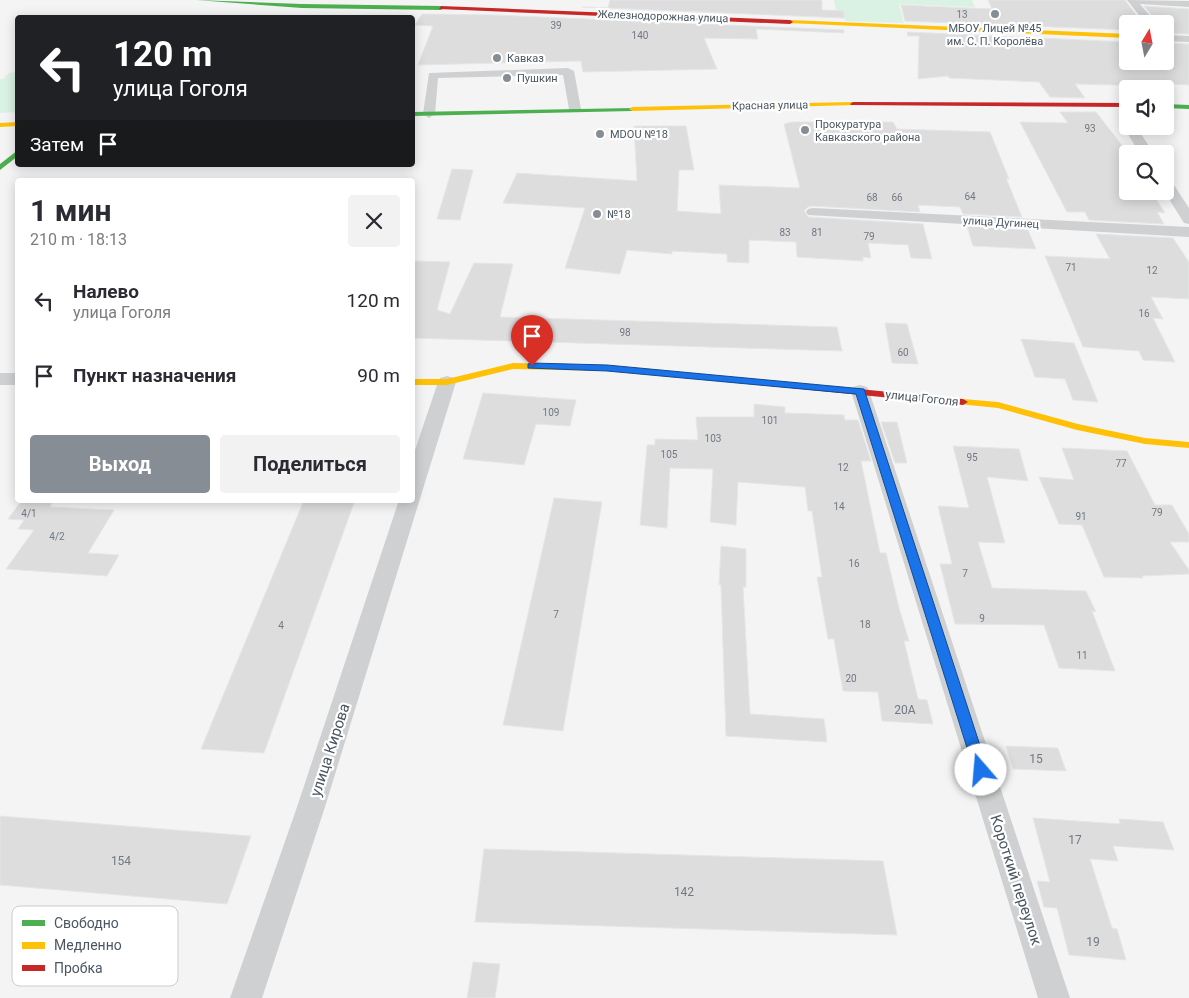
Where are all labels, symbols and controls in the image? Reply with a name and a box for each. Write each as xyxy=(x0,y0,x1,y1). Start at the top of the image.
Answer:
street label: Железнодорожная улица xyxy=(597,8,729,25)
marker: МБОУ Лицей №45 им. С. П. Королёва xyxy=(989,8,1001,20)
house number: 13 xyxy=(956,9,968,20)
north arrow xyxy=(1119,15,1174,70)
map controls xyxy=(1119,15,1174,200)
house number: 39 xyxy=(550,20,562,31)
place label: МБОУ Лицей №45 им. С. П. Королёва xyxy=(947,22,1043,48)
house number: 140 xyxy=(632,30,649,41)
text: 120 m xyxy=(113,34,212,75)
icon: left xyxy=(30,35,95,100)
marker: Кавказ xyxy=(491,52,503,64)
place label: Кавказ xyxy=(507,52,544,65)
marker: Пушкин xyxy=(501,72,513,84)
place label: Пушкин xyxy=(517,72,558,85)
text: улица Гоголя xyxy=(113,76,248,101)
button: sound xyxy=(1119,80,1174,135)
street label: Красная улица xyxy=(732,98,808,113)
place label: Прокуратура Кавказского района xyxy=(815,118,920,144)
house number: 93 xyxy=(1084,123,1096,134)
marker: Прокуратура Кавказского района xyxy=(799,124,811,136)
marker: MDOU №18 xyxy=(594,128,606,140)
place label: MDOU №18 xyxy=(610,128,668,141)
icon: arrive xyxy=(94,130,122,158)
text: Затем xyxy=(30,133,84,156)
button: search xyxy=(1119,145,1174,200)
house number: 64 xyxy=(964,191,976,202)
house number: 68 xyxy=(866,192,878,203)
house number: 66 xyxy=(891,192,903,203)
text: 1 мин xyxy=(30,193,111,228)
button: close xyxy=(348,195,400,247)
marker: №18 xyxy=(591,208,603,220)
place label: №18 xyxy=(607,208,631,221)
street label: улица Дугинец xyxy=(963,214,1040,231)
house number: 83 xyxy=(779,227,791,238)
house number: 81 xyxy=(811,227,823,238)
text: 210 m · 18:13 xyxy=(30,230,127,249)
house number: 79 xyxy=(863,231,875,242)
house number: 71 xyxy=(1065,262,1077,273)
house number: 12 xyxy=(1146,265,1158,276)
text: Налево xyxy=(73,280,139,303)
icon: left xyxy=(30,287,58,315)
text: 120 m xyxy=(347,289,400,312)
text: улица Гоголя xyxy=(73,303,171,322)
house number: 16 xyxy=(1138,308,1150,319)
pin xyxy=(511,315,553,366)
icon: arrive xyxy=(518,322,546,350)
house number: 98 xyxy=(619,327,631,338)
house number: 60 xyxy=(897,347,909,358)
icon: arrive xyxy=(30,362,58,390)
text: Пункт назначения xyxy=(73,364,236,387)
text: 90 m xyxy=(357,364,400,387)
street label: улица Гоголя xyxy=(885,387,959,409)
house number: 109 xyxy=(543,407,559,418)
house number: 101 xyxy=(762,415,778,426)
house number: 103 xyxy=(705,433,721,444)
button: Выход xyxy=(30,435,210,493)
button: Поделиться xyxy=(220,435,400,493)
house number: 105 xyxy=(661,449,678,460)
house number: 95 xyxy=(966,452,978,463)
house number: 77 xyxy=(1115,458,1127,469)
house number: 12 xyxy=(837,462,849,473)
house number: 14 xyxy=(833,501,845,512)
house number: 79 xyxy=(1151,507,1163,518)
house number: 4/1 xyxy=(21,508,37,519)
house number: 91 xyxy=(1075,511,1087,522)
house number: 4/2 xyxy=(49,531,65,542)
house number: 16 xyxy=(848,558,860,569)
house number: 7 xyxy=(962,568,968,579)
house number: 7 xyxy=(553,609,559,620)
house number: 9 xyxy=(979,613,985,624)
house number: 18 xyxy=(859,619,871,630)
house number: 4 xyxy=(278,620,284,631)
house number: 11 xyxy=(1076,650,1088,661)
house number: 20 xyxy=(845,673,857,684)
street label: улица Кирова xyxy=(306,701,354,799)
house number: 20А xyxy=(894,703,916,717)
position arrow xyxy=(954,743,1006,795)
house number: 15 xyxy=(1029,752,1043,766)
street label: Короткий переулок xyxy=(986,812,1046,948)
house number: 17 xyxy=(1068,833,1082,847)
house number: 154 xyxy=(111,854,131,868)
house number: 142 xyxy=(674,885,694,899)
legend xyxy=(12,906,178,986)
text: Свободно xyxy=(54,915,119,931)
house number: 19 xyxy=(1086,935,1100,949)
text: Медленно xyxy=(54,937,122,953)
text: Пробка xyxy=(54,960,103,976)

